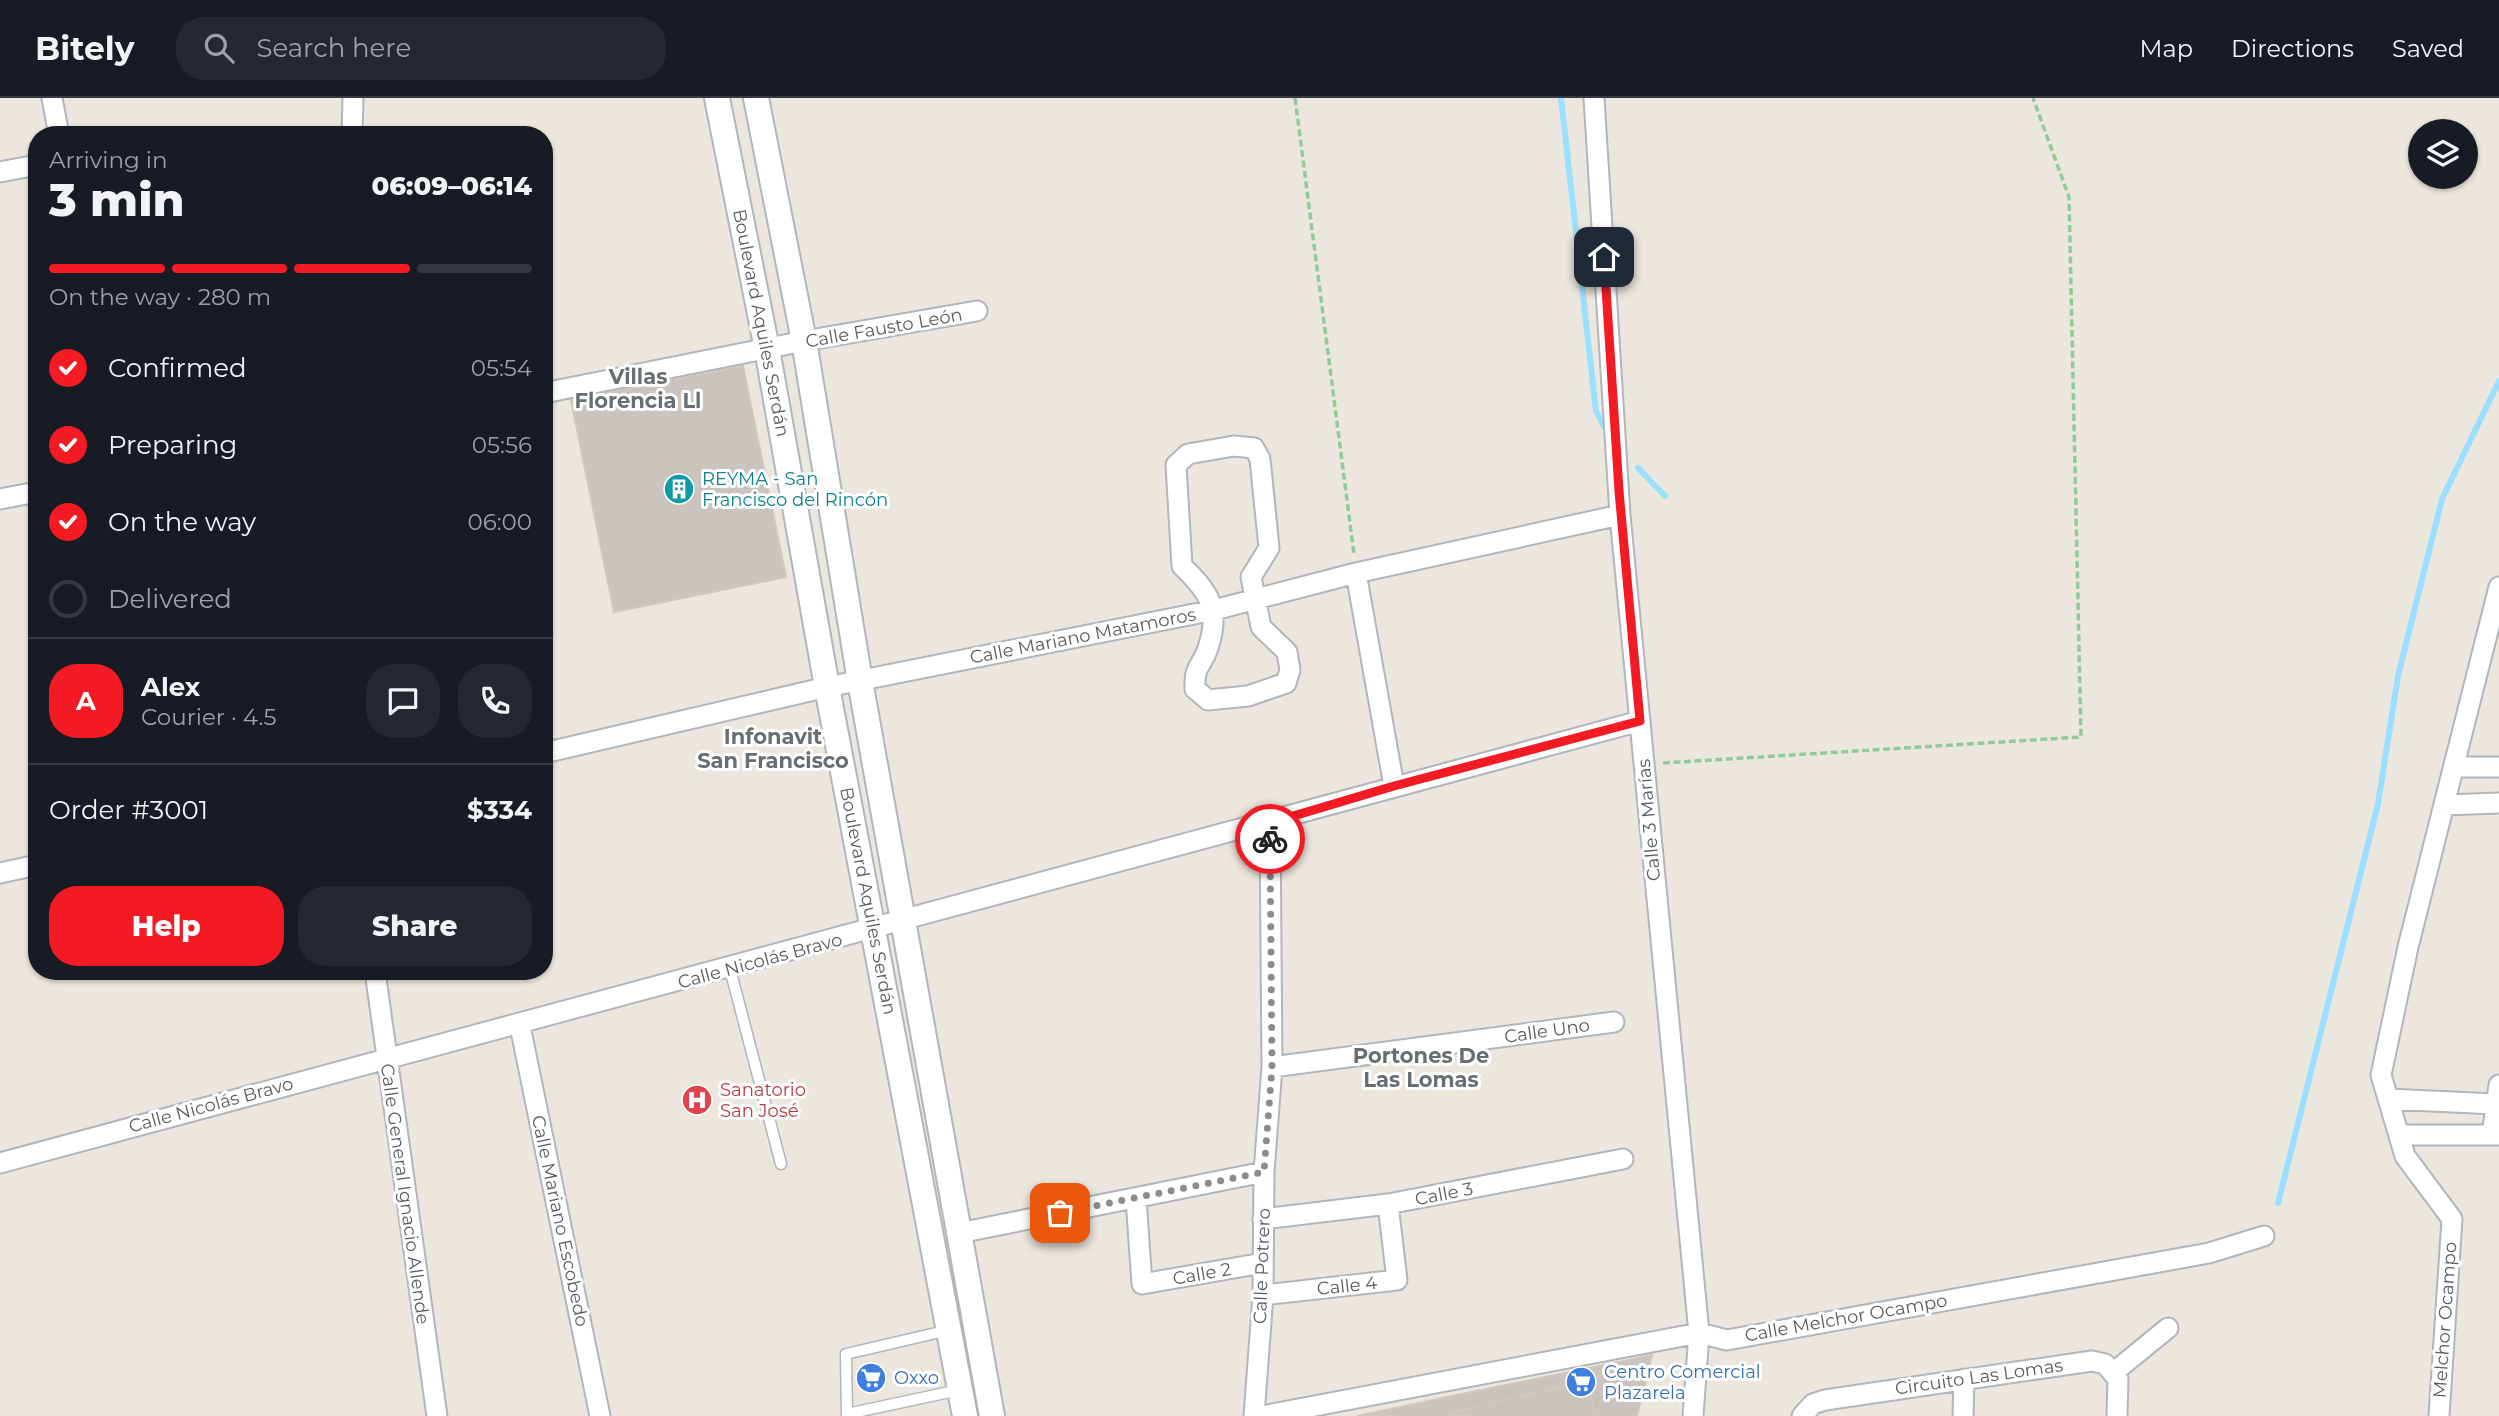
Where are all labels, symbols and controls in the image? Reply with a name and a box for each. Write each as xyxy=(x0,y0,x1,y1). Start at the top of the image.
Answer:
search box xyxy=(176,17,666,80)
text: Bitely xyxy=(35,28,134,68)
icon: search xyxy=(200,29,238,67)
text: Search here xyxy=(256,32,411,64)
text: Map xyxy=(2140,34,2193,63)
text: Directions xyxy=(2231,34,2354,63)
text: Saved xyxy=(2392,34,2464,63)
map controls xyxy=(2408,119,2478,189)
button: layers xyxy=(2408,119,2478,189)
text: Arriving in xyxy=(49,146,168,174)
text: 06:09–06:14 xyxy=(371,170,532,202)
text: 3 min xyxy=(49,171,185,228)
street label: Boulevard Aquiles Serdán xyxy=(728,207,794,439)
pin xyxy=(1574,227,1634,287)
icon: home xyxy=(1585,238,1623,276)
text: On the way · 280 m xyxy=(49,283,271,311)
street label: Calle Fausto León xyxy=(804,303,964,353)
icon: check xyxy=(49,349,87,387)
text: Confirmed xyxy=(108,352,247,384)
text: 05:54 xyxy=(471,354,532,382)
district label: Villas Florencia Ll xyxy=(575,364,701,413)
icon: check xyxy=(49,426,87,464)
text: Preparing xyxy=(108,429,237,461)
text: 05:56 xyxy=(472,431,532,459)
place label: REYMA - San Francisco del Rincón xyxy=(702,468,888,511)
building icon: REYMA - San Francisco del Rincón xyxy=(662,472,696,506)
icon: check xyxy=(49,503,87,541)
text: On the way xyxy=(108,506,256,538)
text: 06:00 xyxy=(467,508,532,536)
text: Delivered xyxy=(108,583,232,615)
street label: Calle Mariano Matamoros xyxy=(968,603,1198,669)
button: chat xyxy=(366,664,440,738)
button: phone xyxy=(458,664,532,738)
text: Alex xyxy=(141,671,200,703)
text: A xyxy=(76,685,96,717)
text: Courier · 4.5 xyxy=(141,703,276,731)
district label: Infonavit San Francisco xyxy=(697,724,849,773)
street label: Calle 3 Marías xyxy=(1633,758,1665,882)
street label: Boulevard Aquiles Serdán xyxy=(835,785,901,1017)
text: Order #3001 xyxy=(49,794,208,826)
text: $334 xyxy=(467,794,532,826)
courier xyxy=(1235,804,1305,874)
icon: bike xyxy=(1251,820,1289,858)
button: Help xyxy=(49,886,284,966)
button: Share xyxy=(298,886,532,966)
street label: Calle Nicolás Bravo xyxy=(675,928,845,994)
street label: Calle Uno xyxy=(1503,1014,1591,1048)
district label: Portones De Las Lomas xyxy=(1353,1043,1489,1092)
street label: Calle General Ignacio Allende xyxy=(376,1062,434,1326)
street label: Calle Nicolás Bravo xyxy=(126,1072,296,1138)
place label: Sanatorio San José xyxy=(720,1079,806,1122)
hospital icon: Sanatorio San José xyxy=(680,1083,714,1117)
street label: Calle Mariano Escobedo xyxy=(527,1113,593,1329)
street label: Calle 3 xyxy=(1413,1178,1475,1210)
pin xyxy=(1030,1183,1090,1243)
icon: bag xyxy=(1041,1194,1079,1232)
street label: Calle Potrero xyxy=(1249,1208,1275,1324)
street label: Melchor Ocampo xyxy=(2429,1241,2461,1399)
street label: Calle 2 xyxy=(1171,1258,1233,1290)
street label: Calle 4 xyxy=(1316,1272,1378,1300)
street label: Calle Melchor Ocampo xyxy=(1743,1289,1949,1347)
street label: Circuito Las Lomas xyxy=(1894,1354,2065,1400)
supermarket icon: Oxxo xyxy=(854,1361,888,1395)
place label: Centro Comercial Plazarela xyxy=(1604,1361,1761,1404)
supermarket icon: Centro Comercial Plazarela xyxy=(1564,1365,1598,1399)
place label: Oxxo xyxy=(894,1367,939,1389)

